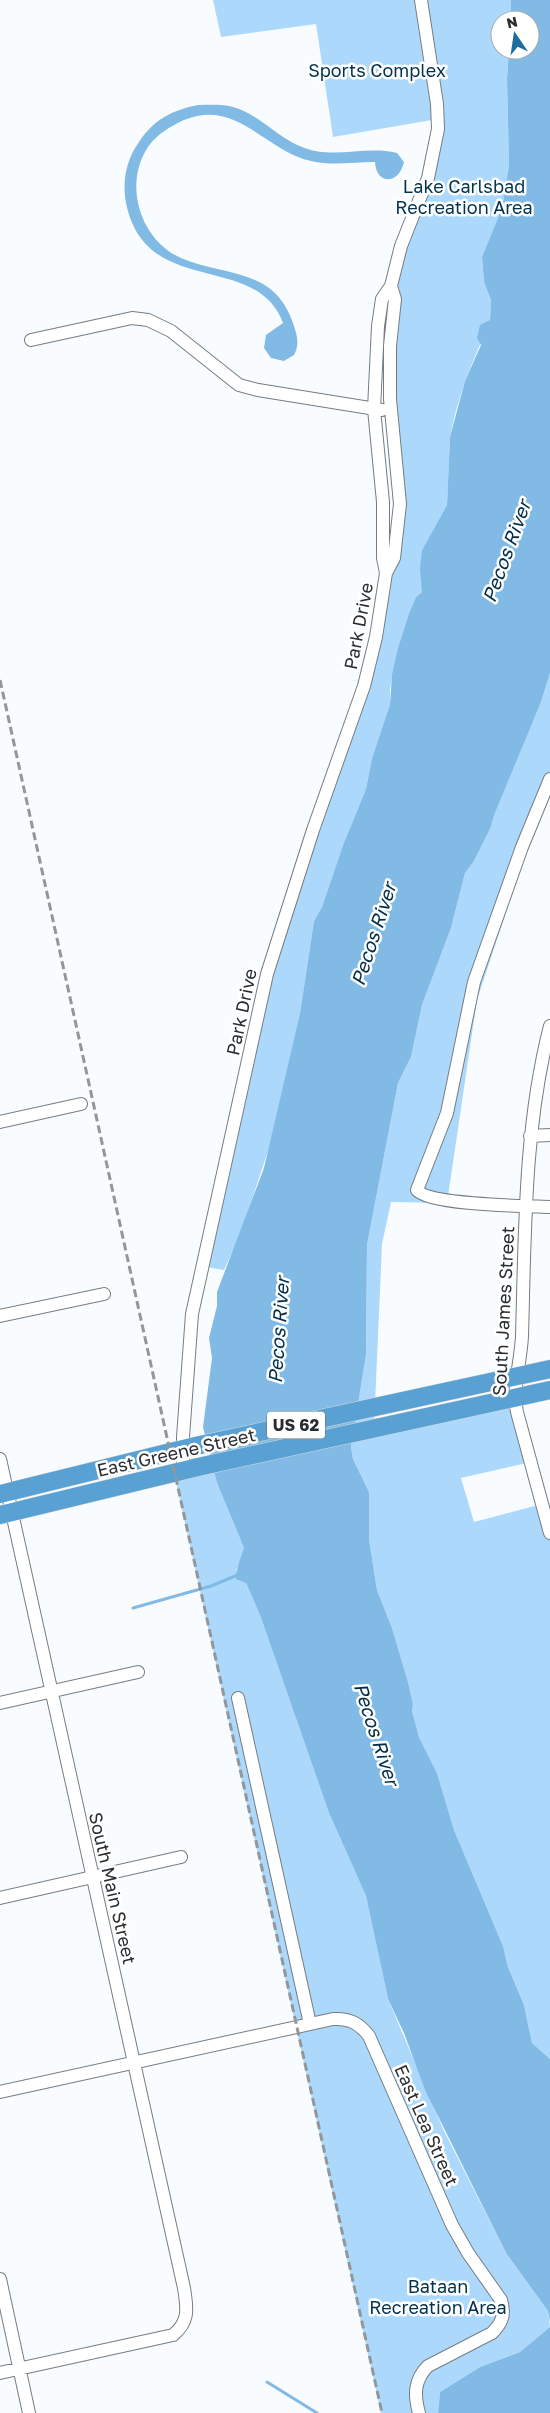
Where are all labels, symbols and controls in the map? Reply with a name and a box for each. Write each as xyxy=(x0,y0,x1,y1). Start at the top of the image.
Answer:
north arrow xyxy=(490,10,540,60)
text: N xyxy=(505,12,519,31)
park label: Sports Complex xyxy=(308,59,446,81)
park label: Lake Carlsbad Recreation Area xyxy=(395,175,533,218)
water label: Pecos River xyxy=(477,495,536,605)
street label: Park Drive xyxy=(339,581,377,671)
water label: Pecos River xyxy=(346,877,401,988)
street label: Park Drive xyxy=(221,967,261,1057)
street label: South James Street xyxy=(488,1226,518,1396)
water label: Pecos River xyxy=(263,1273,293,1384)
road number: US 62 xyxy=(267,1412,325,1438)
street label: East Greene Street xyxy=(95,1423,257,1481)
water label: Pecos River xyxy=(350,1680,405,1791)
street label: South Main Street xyxy=(85,1810,141,1966)
street label: East Lea Street xyxy=(390,2061,464,2189)
park label: Bataan Recreation Area xyxy=(369,2275,507,2318)

